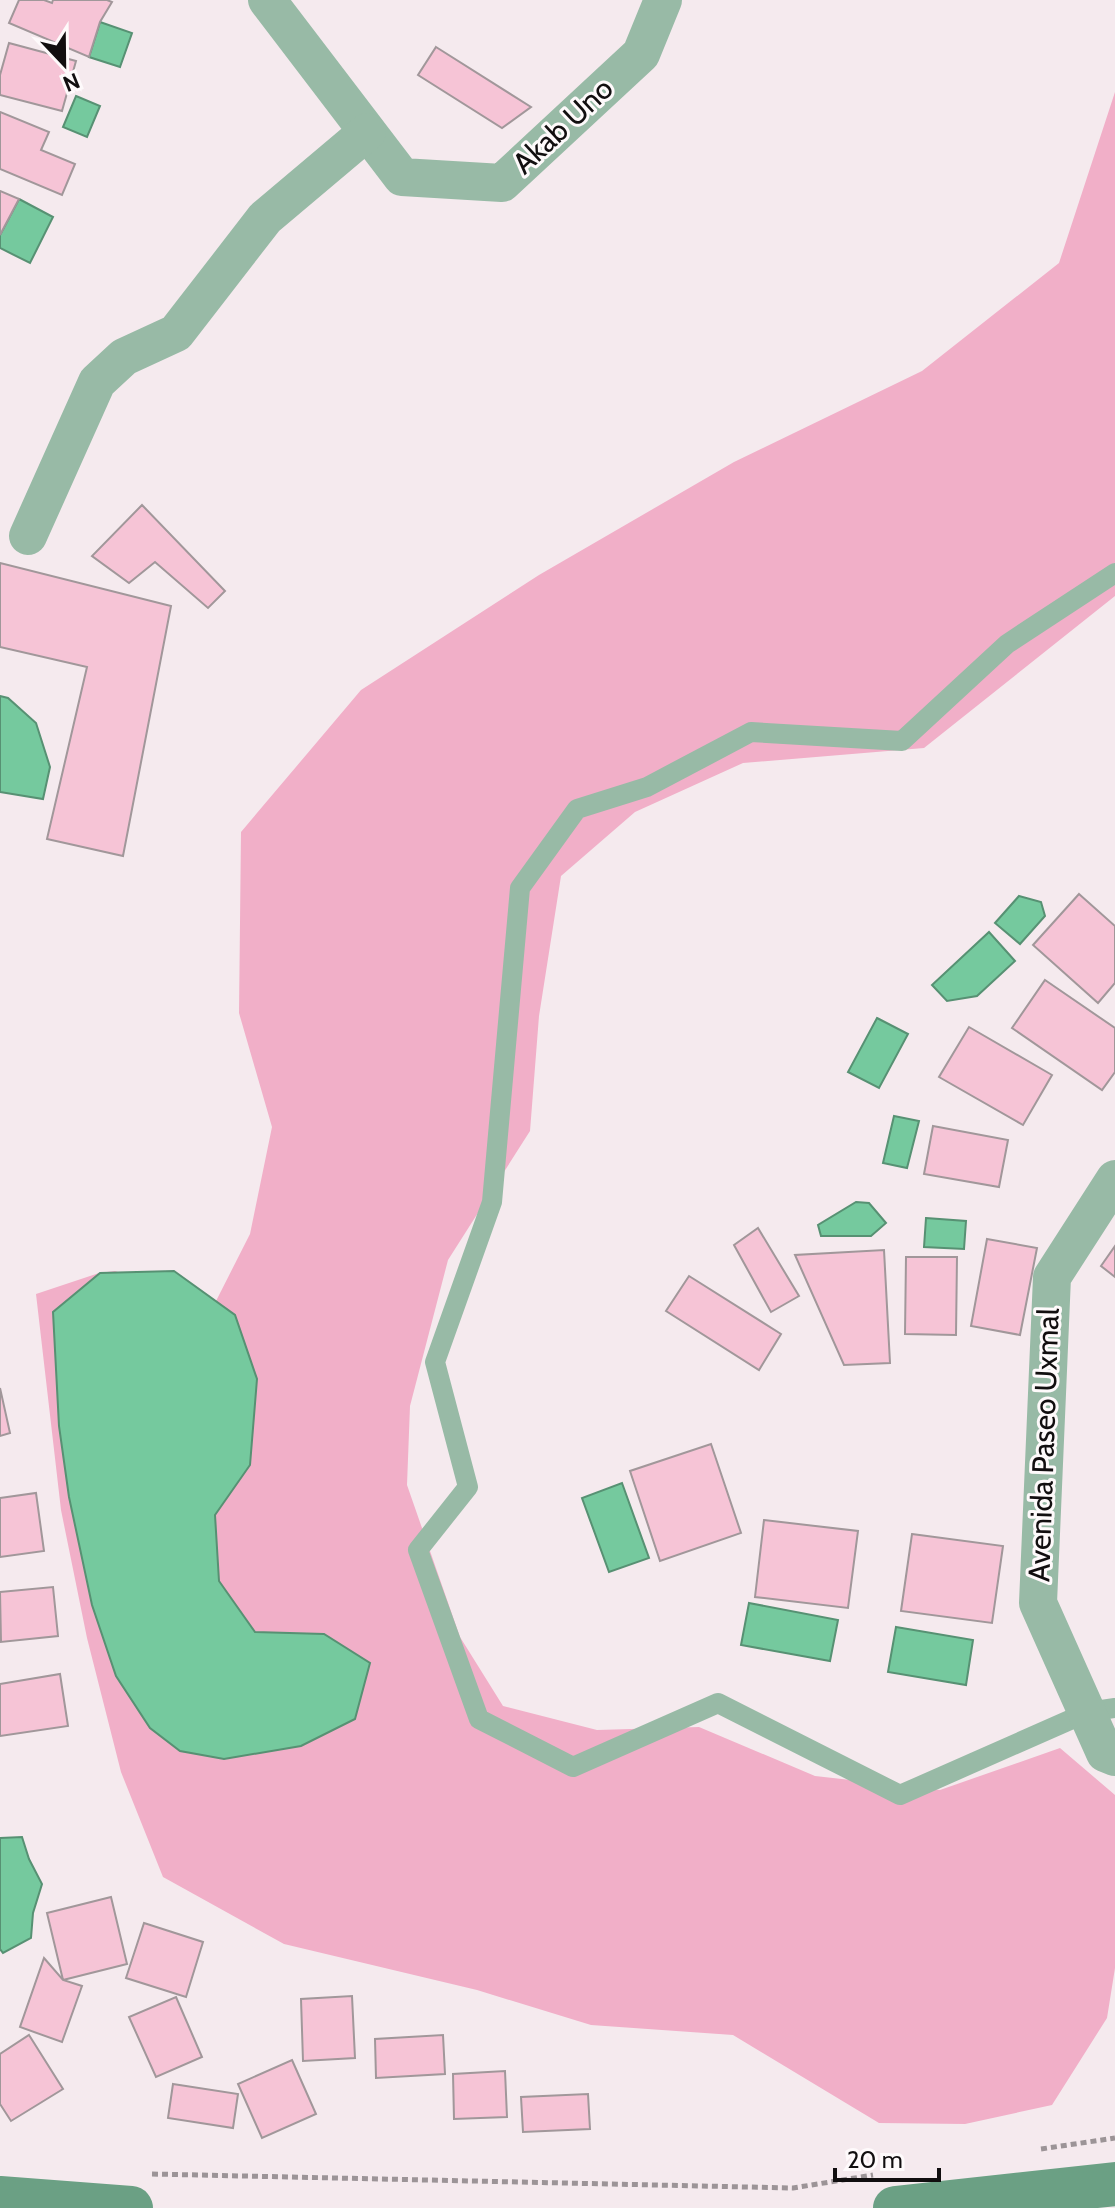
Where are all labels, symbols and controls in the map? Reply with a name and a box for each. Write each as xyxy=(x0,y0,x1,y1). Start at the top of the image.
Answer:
north arrow xyxy=(24,24,104,104)
text: N xyxy=(59,67,84,98)
street label: Akab Uno xyxy=(505,70,621,181)
street label: Avenida Paseo Uxmal xyxy=(1020,1307,1067,1583)
scale bar xyxy=(835,2132,939,2182)
text: 20 m xyxy=(847,2145,903,2174)

